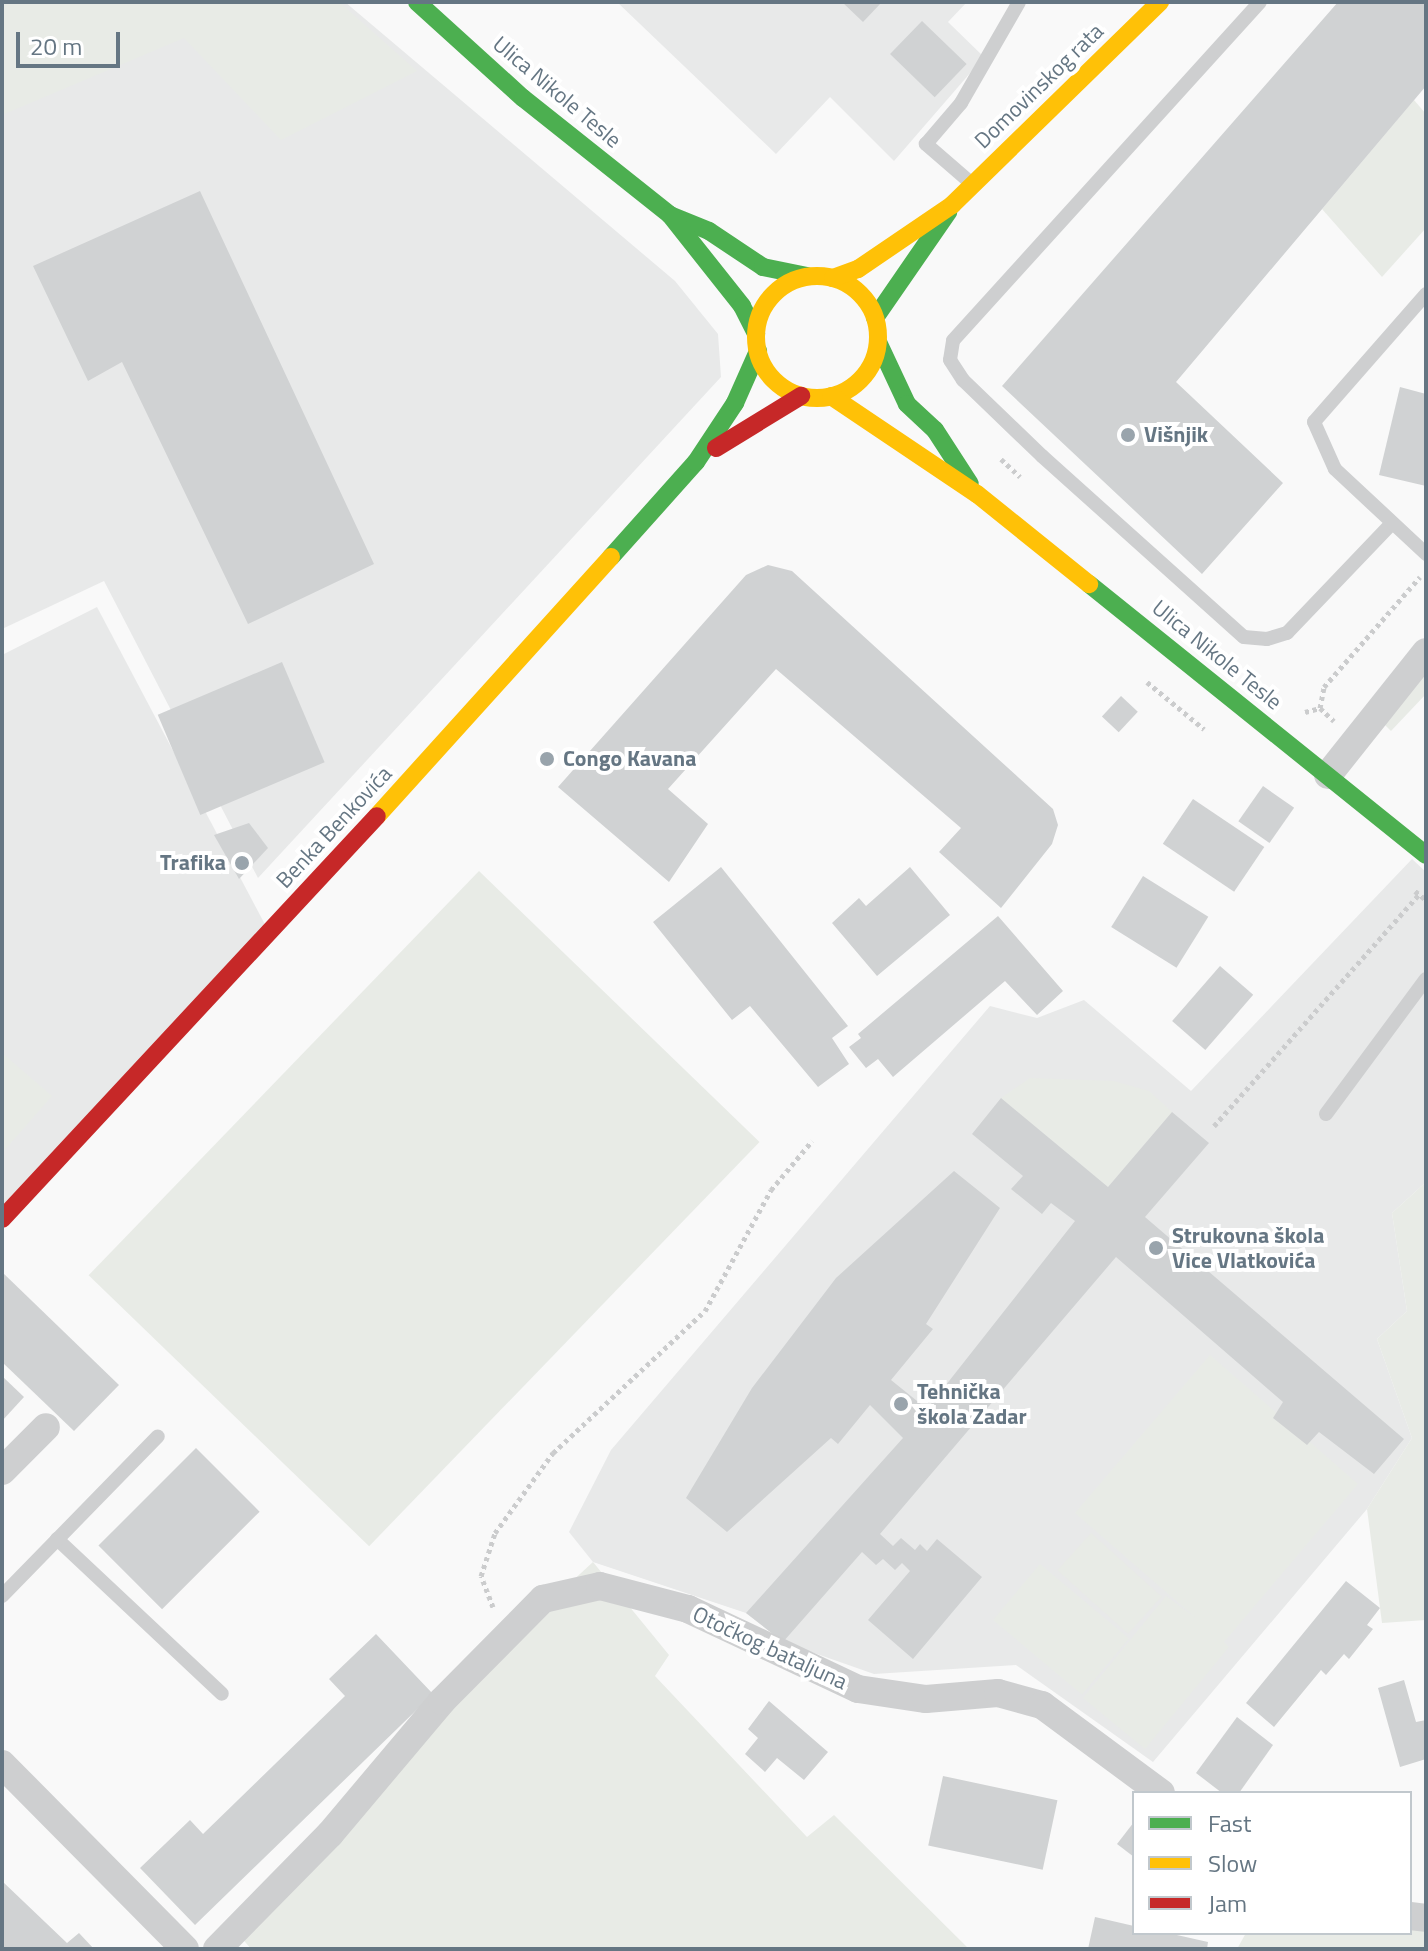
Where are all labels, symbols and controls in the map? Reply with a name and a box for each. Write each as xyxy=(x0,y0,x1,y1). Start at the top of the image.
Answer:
scale bar xyxy=(20,16,124,66)
street label: Domovinskog rata xyxy=(969,18,1109,154)
text: 20 m xyxy=(30,28,82,64)
street label: Ulica Nikole Tesle xyxy=(488,31,626,153)
place label: Višnjik xyxy=(1144,422,1208,448)
marker: Višnjik xyxy=(1119,426,1137,444)
street label: Ulica Nikole Tesle xyxy=(1147,595,1287,715)
place label: Congo Kavana xyxy=(563,746,696,772)
marker: Congo Kavana xyxy=(538,750,556,768)
street label: Benka Benkovića xyxy=(271,761,397,893)
place label: Trafika xyxy=(160,850,226,876)
marker: Trafika xyxy=(233,854,251,872)
place label: Strukovna škola Vice Vlatkovića xyxy=(1172,1222,1325,1274)
marker: Strukovna škola Vice Vlatkovića xyxy=(1147,1239,1165,1257)
place label: Tehnička škola Zadar xyxy=(917,1378,1027,1430)
marker: Tehnička škola Zadar xyxy=(892,1395,910,1413)
street label: Otočkog bataljuna xyxy=(689,1601,851,1695)
legend xyxy=(1132,1791,1412,1935)
text: Fast xyxy=(1208,1805,1251,1841)
text: Slow xyxy=(1208,1845,1257,1881)
text: Jam xyxy=(1208,1885,1247,1921)

